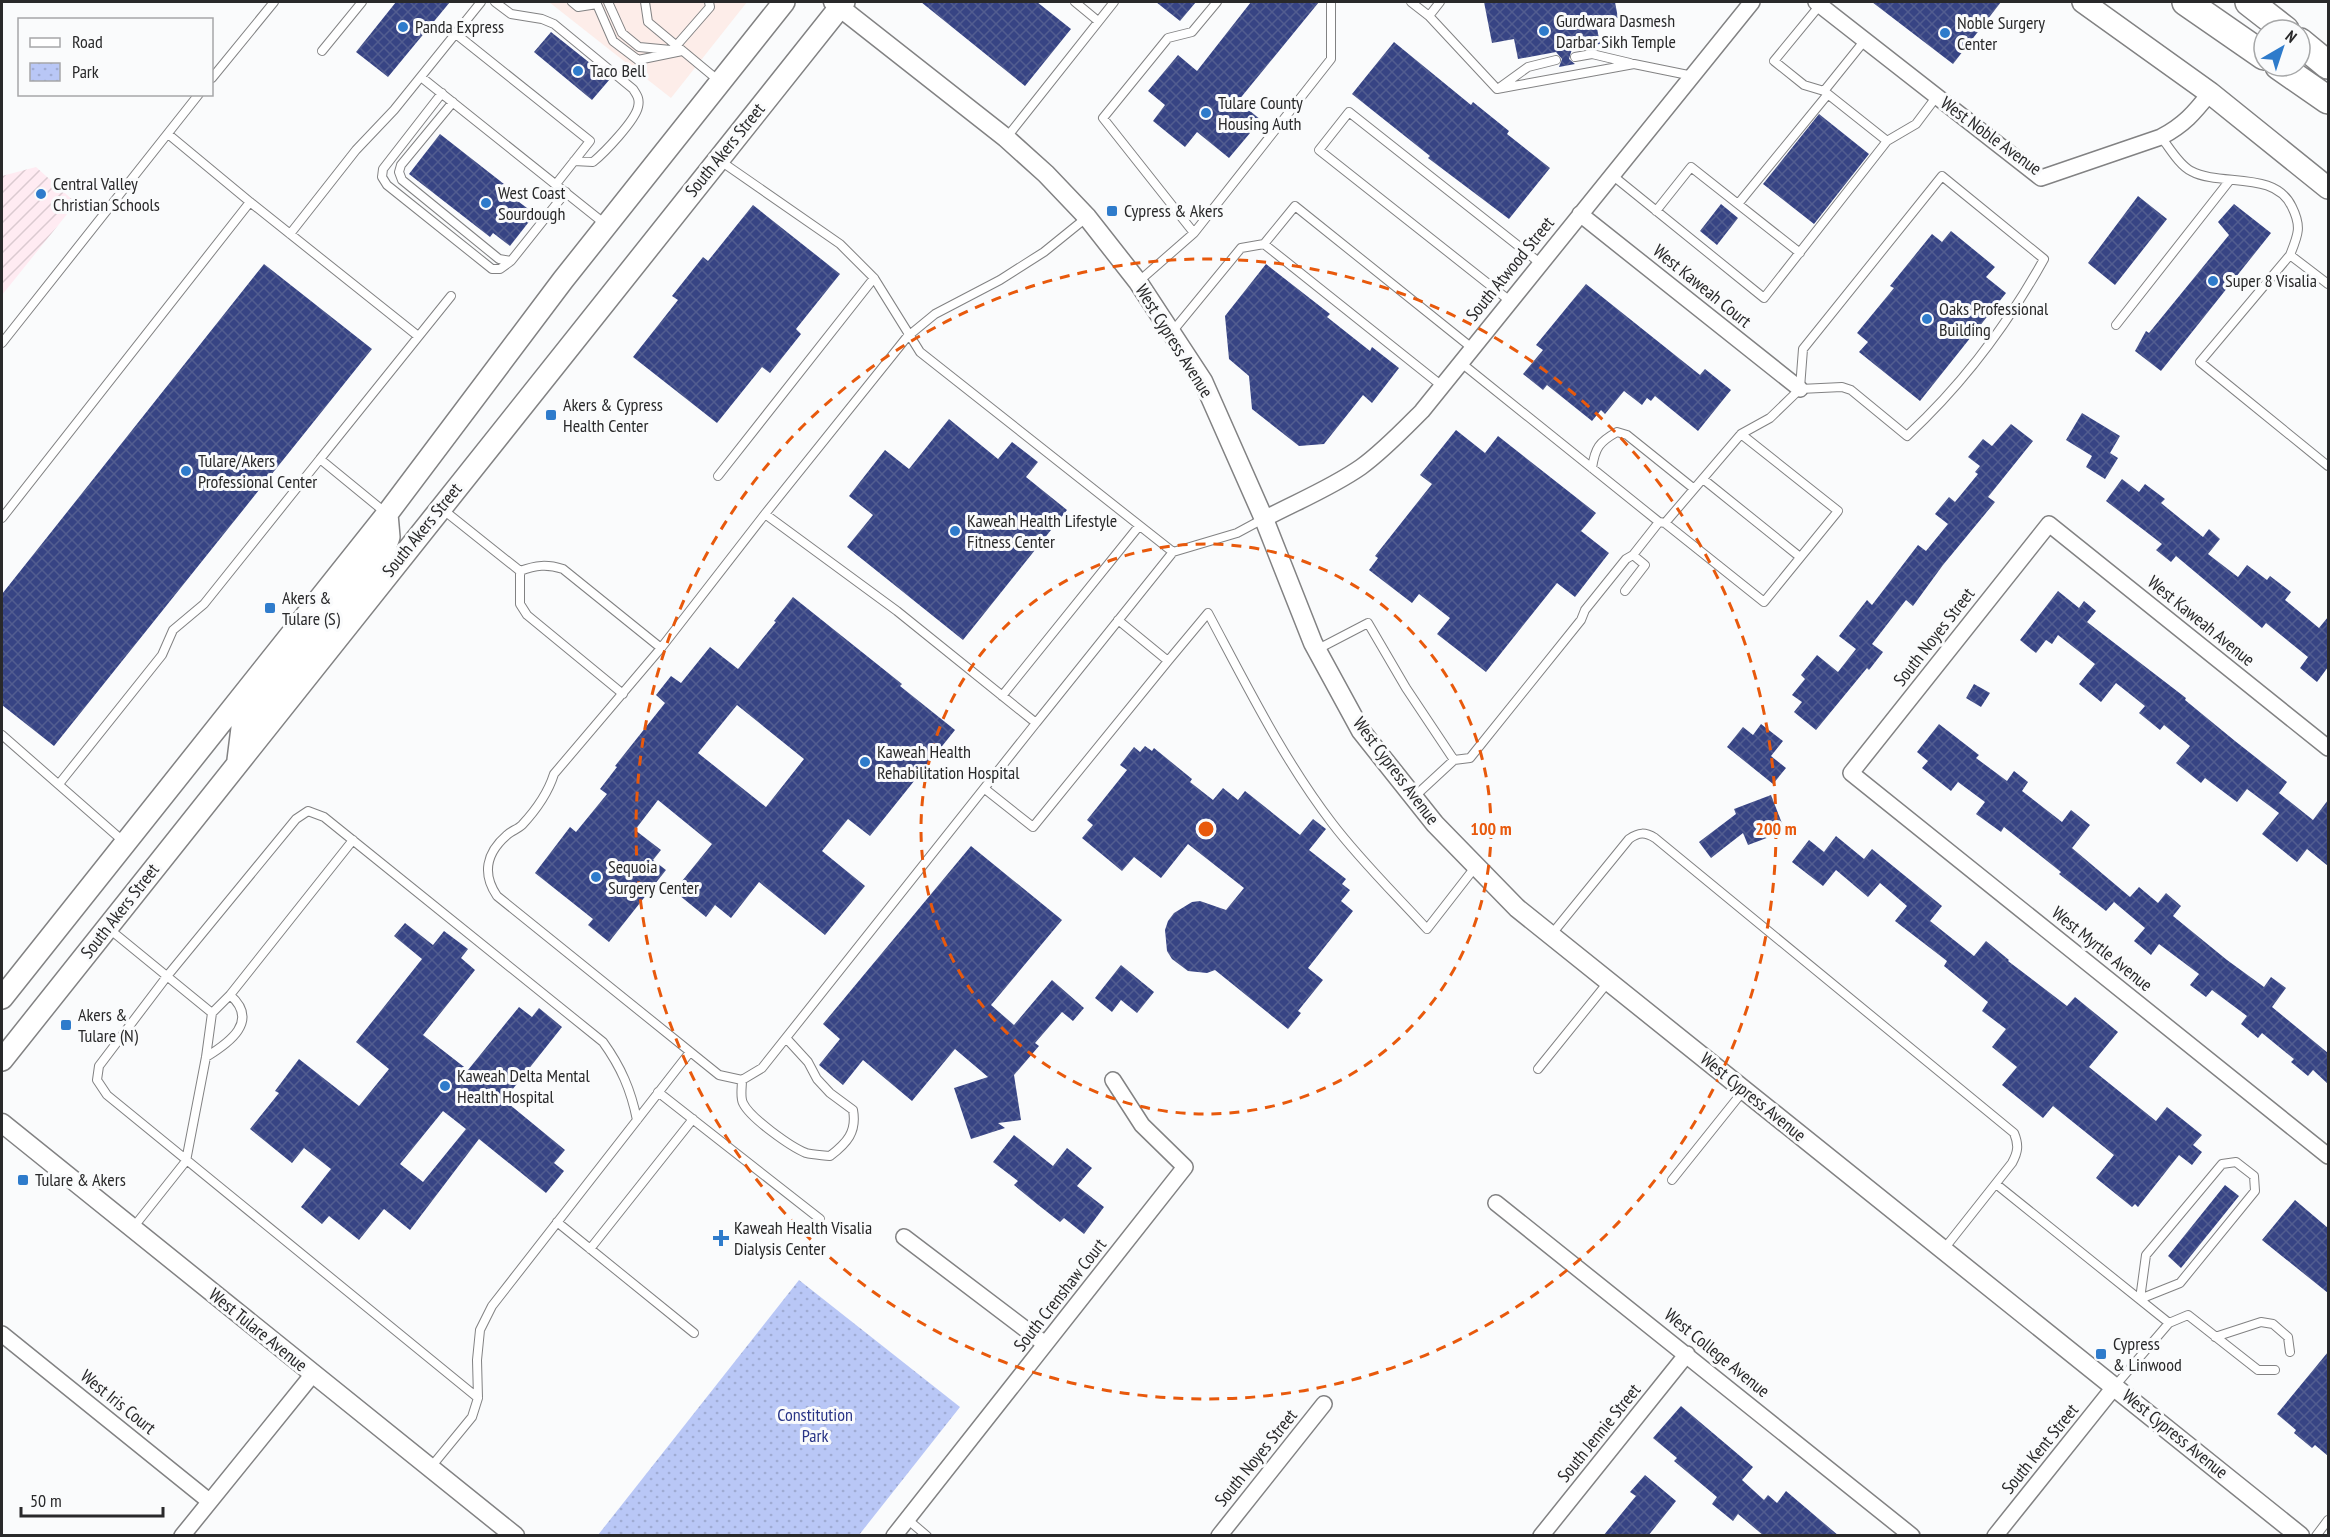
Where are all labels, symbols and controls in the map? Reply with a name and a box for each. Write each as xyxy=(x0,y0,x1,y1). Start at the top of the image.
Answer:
place label: Gurdwara Dasmesh Darbar Sikh Temple xyxy=(1556,9,1676,53)
place label: Noble Surgery Center xyxy=(1957,11,2045,55)
place label: Panda Express xyxy=(415,15,504,38)
legend xyxy=(18,18,213,96)
north arrow xyxy=(2252,18,2312,78)
marker: Panda Express xyxy=(396,20,410,34)
marker: Gurdwara Dasmesh Darbar Sikh Temple xyxy=(1537,24,1551,38)
marker: Noble Surgery Center xyxy=(1938,26,1952,40)
text: N xyxy=(2282,26,2301,47)
text: Road xyxy=(72,30,103,53)
place label: Taco Bell xyxy=(590,59,647,82)
text: Park xyxy=(72,60,99,83)
marker: Taco Bell xyxy=(571,64,585,78)
place label: Tulare County Housing Auth xyxy=(1218,91,1303,135)
street label: West Noble Avenue xyxy=(1936,91,2046,180)
street label: South Akers Street xyxy=(680,98,770,201)
marker: Tulare County Housing Auth xyxy=(1199,106,1213,120)
place label: Central Valley Christian Schools xyxy=(53,172,160,216)
place label: West Coast Sourdough xyxy=(498,181,566,225)
marker: Central Valley Christian Schools xyxy=(34,187,48,201)
marker: West Coast Sourdough xyxy=(479,196,493,210)
place label: Cypress & Akers xyxy=(1124,199,1223,222)
marker: Cypress & Akers xyxy=(1105,204,1119,218)
street label: South Atwood Street xyxy=(1461,212,1559,326)
street label: West Kaweah Court xyxy=(1648,239,1756,332)
place label: Super 8 Visalia xyxy=(2225,269,2317,292)
marker: Super 8 Visalia xyxy=(2206,274,2220,288)
street label: West Cypress Avenue xyxy=(1130,280,1218,402)
place label: Oaks Professional Building xyxy=(1939,297,2049,341)
marker: Oaks Professional Building xyxy=(1920,312,1934,326)
place label: Akers & Cypress Health Center xyxy=(563,393,663,437)
marker: Akers & Cypress Health Center xyxy=(544,408,558,422)
place label: Tulare/Akers Professional Center xyxy=(198,449,317,493)
marker: Tulare/Akers Professional Center xyxy=(179,464,193,478)
street label: South Akers Street xyxy=(377,478,467,581)
place label: Kaweah Health Lifestyle Fitness Center xyxy=(967,509,1117,553)
marker: Kaweah Health Lifestyle Fitness Center xyxy=(948,524,962,538)
street label: West Kaweah Avenue xyxy=(2143,570,2260,671)
street label: South Noyes Street xyxy=(1888,583,1979,691)
place label: Akers & Tulare (S) xyxy=(282,586,341,630)
marker: Akers & Tulare (S) xyxy=(263,601,277,615)
street label: West Cypress Avenue xyxy=(1348,712,1444,829)
place label: Kaweah Health Rehabilitation Hospital xyxy=(877,740,1020,784)
marker: Kaweah Health Rehabilitation Hospital xyxy=(858,755,872,769)
text: 100 m xyxy=(1470,817,1512,840)
text: 200 m xyxy=(1755,817,1797,840)
centre of rings xyxy=(1196,819,1216,839)
place label: Sequoia Surgery Center xyxy=(608,855,699,899)
street label: South Akers Street xyxy=(75,859,164,963)
marker: Sequoia Surgery Center xyxy=(589,870,603,884)
street label: West Myrtle Avenue xyxy=(2047,901,2157,996)
place label: Akers & Tulare (N) xyxy=(78,1003,139,1047)
marker: Akers & Tulare (N) xyxy=(59,1018,73,1032)
street label: West Cypress Avenue xyxy=(1696,1047,1811,1146)
place label: Kaweah Delta Mental Health Hospital xyxy=(457,1064,591,1108)
marker: Kaweah Delta Mental Health Hospital xyxy=(438,1079,452,1093)
place label: Tulare & Akers xyxy=(35,1168,126,1191)
marker: Tulare & Akers xyxy=(16,1173,30,1187)
place label: Kaweah Health Visalia Dialysis Center xyxy=(734,1216,872,1260)
marker: Kaweah Health Visalia Dialysis Center xyxy=(712,1229,730,1247)
street label: South Crenshaw Court xyxy=(1008,1234,1111,1356)
street label: West Tulare Avenue xyxy=(204,1283,312,1376)
street label: West College Avenue xyxy=(1660,1303,1775,1402)
place label: Cypress & Linwood xyxy=(2113,1332,2182,1376)
marker: Cypress & Linwood xyxy=(2094,1347,2108,1361)
street label: West Iris Court xyxy=(76,1364,161,1439)
street label: South Jennie Street xyxy=(1552,1379,1645,1487)
street label: West Cypress Avenue xyxy=(2118,1384,2233,1483)
street label: South Kent Street xyxy=(1996,1399,2083,1498)
park label: Constitution Park xyxy=(777,1403,853,1447)
street label: South Noyes Street xyxy=(1209,1404,1302,1511)
scale bar xyxy=(21,1480,164,1518)
text: 50 m xyxy=(30,1489,62,1512)

